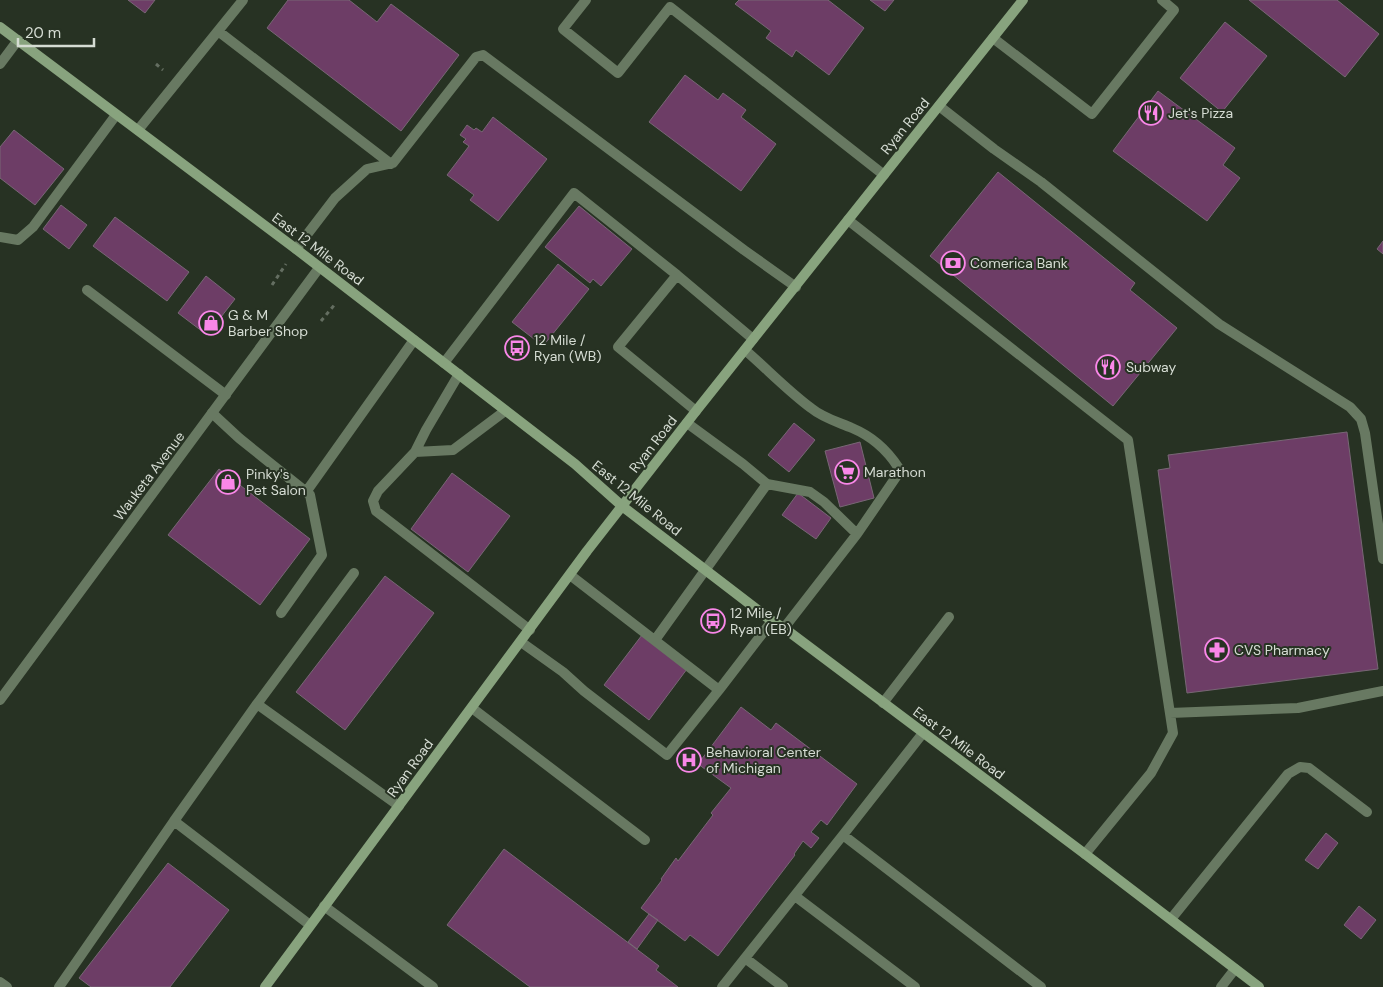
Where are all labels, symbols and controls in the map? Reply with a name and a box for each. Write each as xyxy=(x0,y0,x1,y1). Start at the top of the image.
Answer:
scale bar xyxy=(18,15,94,47)
text: 20 m xyxy=(25,23,61,43)
street label: Ryan Road xyxy=(877,94,933,158)
restaurant icon: Jet's Pizza xyxy=(1138,100,1164,126)
place label: Jet's Pizza xyxy=(1168,104,1233,122)
street label: East 12 Mile Road xyxy=(269,209,367,289)
bank icon: Comerica Bank xyxy=(940,250,966,276)
place label: Comerica Bank xyxy=(970,254,1068,272)
place label: G & M Barber Shop xyxy=(228,306,308,340)
shop icon: G & M Barber Shop xyxy=(198,310,224,336)
place label: 12 Mile / Ryan (WB) xyxy=(534,331,601,365)
bus stop icon: 12 Mile / Ryan (WB) xyxy=(504,335,530,361)
restaurant icon: Subway xyxy=(1095,354,1121,380)
place label: Subway xyxy=(1126,358,1176,376)
street label: Ryan Road xyxy=(625,412,681,476)
street label: Wauketa Avenue xyxy=(110,428,188,524)
street label: East 12 Mile Road xyxy=(589,456,685,540)
supermarket icon: Marathon xyxy=(834,459,860,485)
place label: Marathon xyxy=(864,463,926,481)
place label: Pinky's Pet Salon xyxy=(246,465,306,499)
shop icon: Pinky's Pet Salon xyxy=(215,469,241,495)
place label: 12 Mile / Ryan (EB) xyxy=(730,604,792,638)
bus stop icon: 12 Mile / Ryan (EB) xyxy=(700,608,726,634)
pharmacy icon: CVS Pharmacy xyxy=(1204,637,1230,663)
place label: CVS Pharmacy xyxy=(1234,641,1330,659)
street label: East 12 Mile Road xyxy=(910,703,1008,783)
street label: Ryan Road xyxy=(383,735,437,801)
place label: Behavioral Center of Michigan xyxy=(706,743,821,777)
hospital icon: Behavioral Center of Michigan xyxy=(676,747,702,773)

